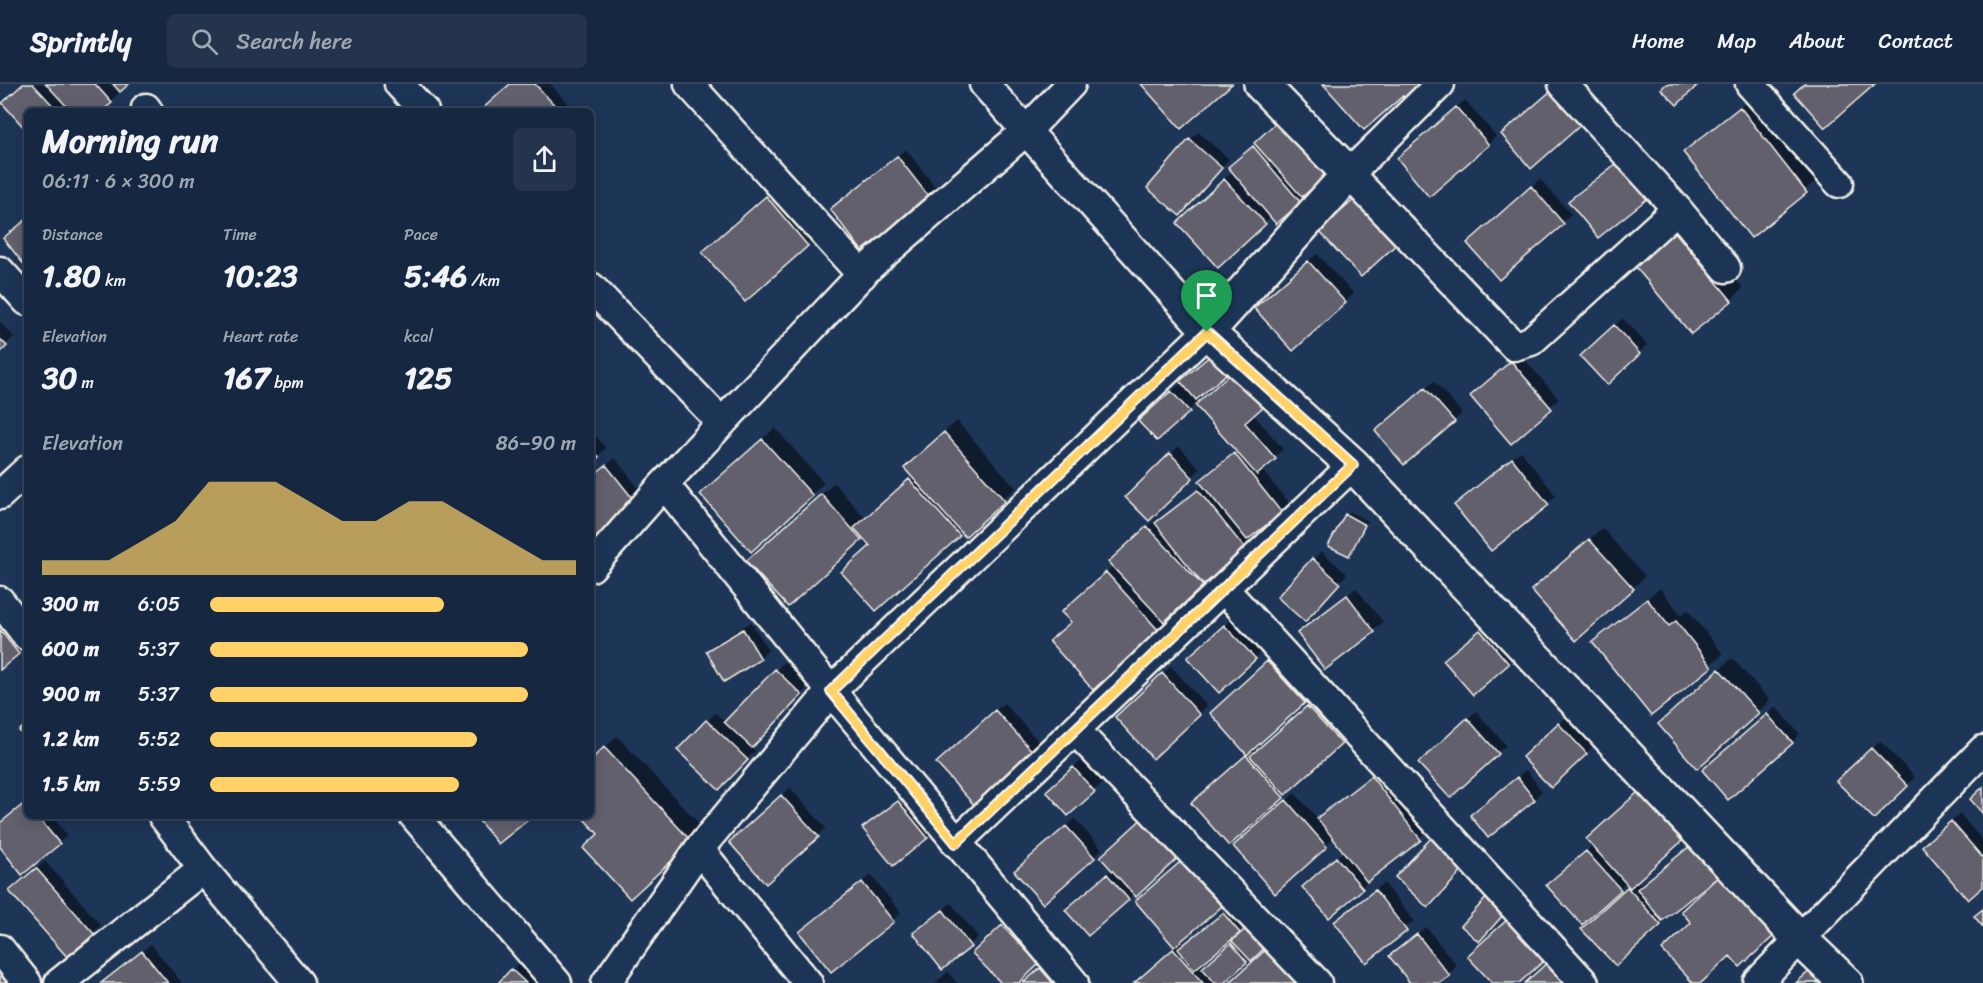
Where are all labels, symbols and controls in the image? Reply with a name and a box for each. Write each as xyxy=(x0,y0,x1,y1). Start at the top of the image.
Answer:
search box xyxy=(167,14,587,68)
text: Sprintly xyxy=(30,17,131,66)
text: Search here xyxy=(236,22,352,61)
text: Home xyxy=(1632,22,1684,60)
text: Map xyxy=(1717,22,1756,60)
text: About xyxy=(1789,22,1846,60)
text: Contact xyxy=(1879,22,1953,60)
icon: search xyxy=(188,25,221,58)
text: Morning run xyxy=(42,112,218,170)
button: share xyxy=(513,128,576,191)
text: 06:11 · 6 × 300 m xyxy=(42,164,195,199)
text: Distance xyxy=(42,220,103,249)
text: Time xyxy=(223,220,257,249)
text: Pace xyxy=(404,220,438,249)
text: 1.80 xyxy=(42,249,101,303)
text: 10:23 xyxy=(223,249,298,303)
text: 5:46 xyxy=(404,249,467,303)
text: km xyxy=(101,266,126,295)
text: /km xyxy=(467,266,500,295)
pin xyxy=(1181,270,1232,332)
icon: arrive xyxy=(1190,279,1223,312)
text: Elevation xyxy=(42,322,107,351)
text: Heart rate xyxy=(223,322,298,351)
text: kcal xyxy=(404,322,433,351)
text: 30 xyxy=(42,351,77,405)
text: 167 xyxy=(223,351,270,405)
text: 125 xyxy=(404,351,453,405)
text: m xyxy=(77,368,94,397)
text: bpm xyxy=(270,368,304,397)
text: Elevation xyxy=(42,426,123,461)
text: 86–90 m xyxy=(496,426,576,461)
text: 300 m xyxy=(42,587,99,622)
text: 6:05 xyxy=(138,587,180,622)
text: 600 m xyxy=(42,632,99,667)
text: 5:37 xyxy=(138,632,179,667)
text: 900 m xyxy=(42,677,100,712)
text: 5:37 xyxy=(138,677,179,712)
text: 1.2 km xyxy=(42,722,99,757)
text: 5:52 xyxy=(138,722,180,757)
text: 1.5 km xyxy=(42,767,100,802)
text: 5:59 xyxy=(138,767,181,802)

